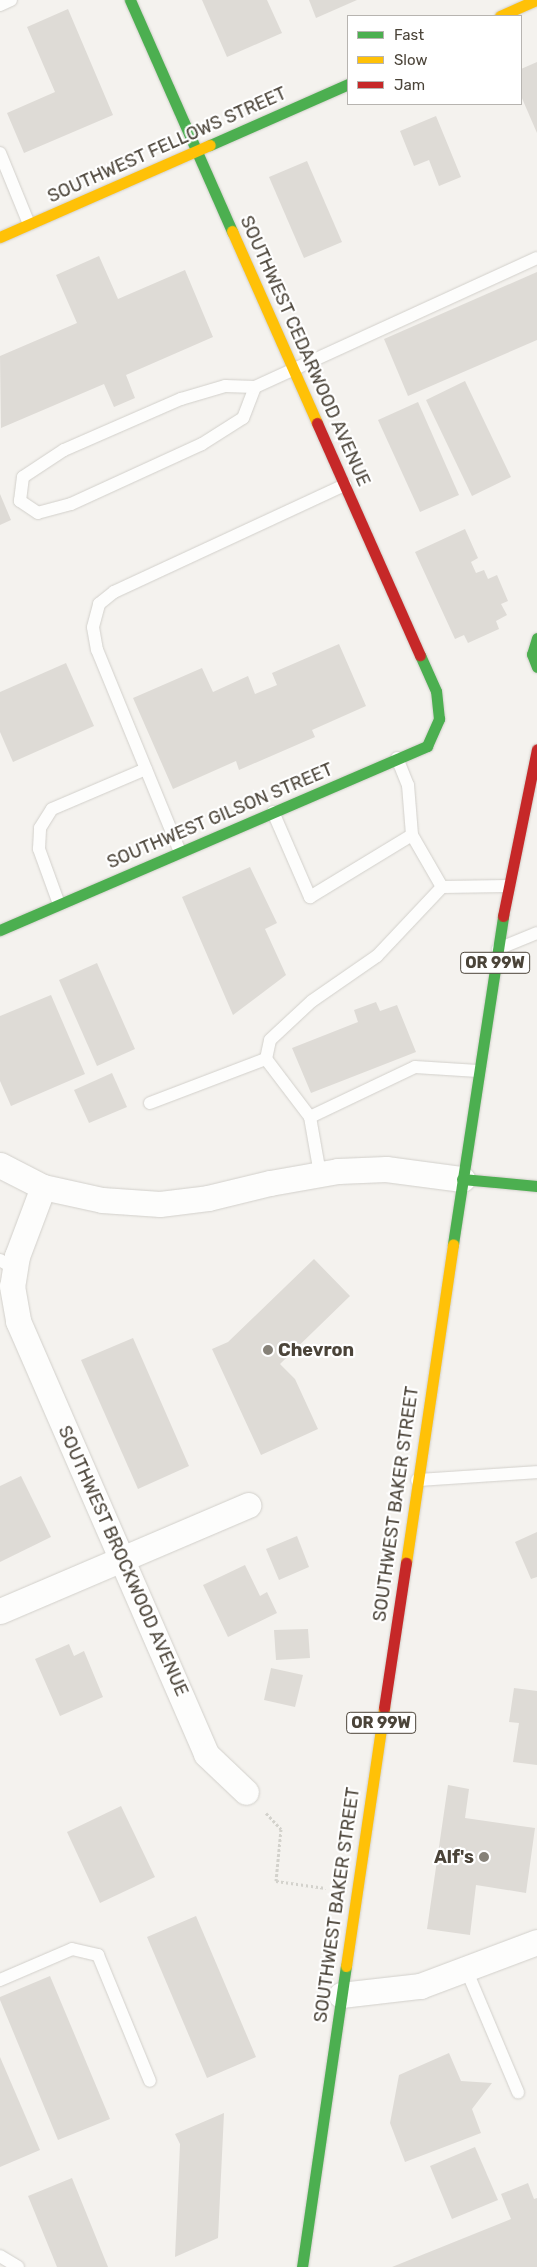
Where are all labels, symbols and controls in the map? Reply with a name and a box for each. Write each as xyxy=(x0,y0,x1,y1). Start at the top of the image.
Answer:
legend xyxy=(347,15,522,105)
text: Fast xyxy=(394,26,424,44)
text: Slow xyxy=(394,51,427,69)
text: Jam xyxy=(394,76,425,94)
street label: SOUTHWEST FELLOWS STREET xyxy=(44,82,290,208)
street label: SOUTHWEST CEDARWOOD AVENUE xyxy=(235,212,375,490)
street label: SOUTHWEST GILSON STREET xyxy=(104,758,336,874)
road number: OR 99W xyxy=(460,950,530,976)
place label: Chevron xyxy=(278,1339,354,1361)
marker: Chevron xyxy=(262,1344,274,1356)
street label: SOUTHWEST BAKER STREET xyxy=(369,1385,423,1623)
street label: SOUTHWEST BROCKWOOD AVENUE xyxy=(53,1422,193,1700)
road number: OR 99W xyxy=(346,1710,416,1736)
street label: SOUTHWEST BAKER STREET xyxy=(310,1786,364,2024)
place label: Alf's xyxy=(434,1846,474,1868)
marker: Alf's xyxy=(478,1851,490,1863)

